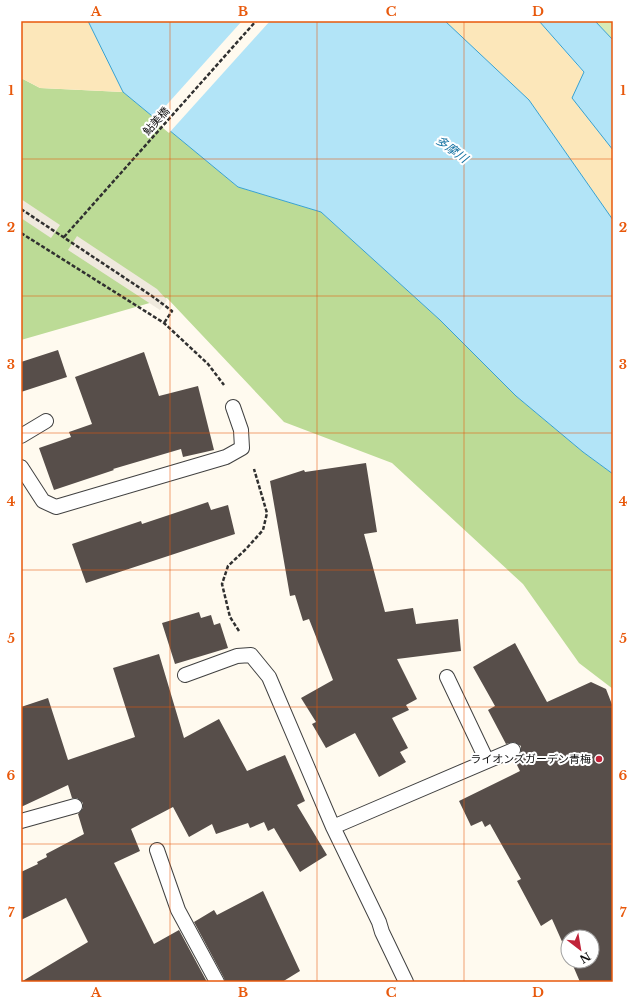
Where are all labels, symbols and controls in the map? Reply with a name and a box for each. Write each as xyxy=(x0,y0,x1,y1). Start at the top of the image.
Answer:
text: A xyxy=(90,3,102,20)
text: B xyxy=(238,3,248,20)
text: C xyxy=(386,3,397,20)
text: D xyxy=(532,3,544,20)
text: 1 xyxy=(8,82,14,99)
text: 1 xyxy=(620,82,626,99)
street label: 鮎美橋 xyxy=(140,104,172,138)
water label: 多摩川 xyxy=(433,132,473,167)
text: 2 xyxy=(7,219,15,236)
text: 2 xyxy=(619,219,627,236)
text: 3 xyxy=(7,356,15,373)
text: 3 xyxy=(619,356,627,373)
text: 4 xyxy=(7,493,16,510)
text: 4 xyxy=(619,493,628,510)
text: 5 xyxy=(7,630,15,647)
text: 5 xyxy=(619,630,627,647)
place label: ライオンズガーデン青梅 xyxy=(470,752,591,766)
marker: ライオンズガーデン青梅 xyxy=(594,754,604,764)
text: 6 xyxy=(7,767,16,784)
text: 6 xyxy=(619,767,628,784)
text: 7 xyxy=(8,904,15,921)
text: 7 xyxy=(620,904,627,921)
north arrow xyxy=(560,929,600,969)
text: N xyxy=(577,949,593,967)
text: A xyxy=(90,984,102,1001)
text: B xyxy=(238,984,248,1001)
text: C xyxy=(386,984,397,1001)
text: D xyxy=(532,984,544,1001)

